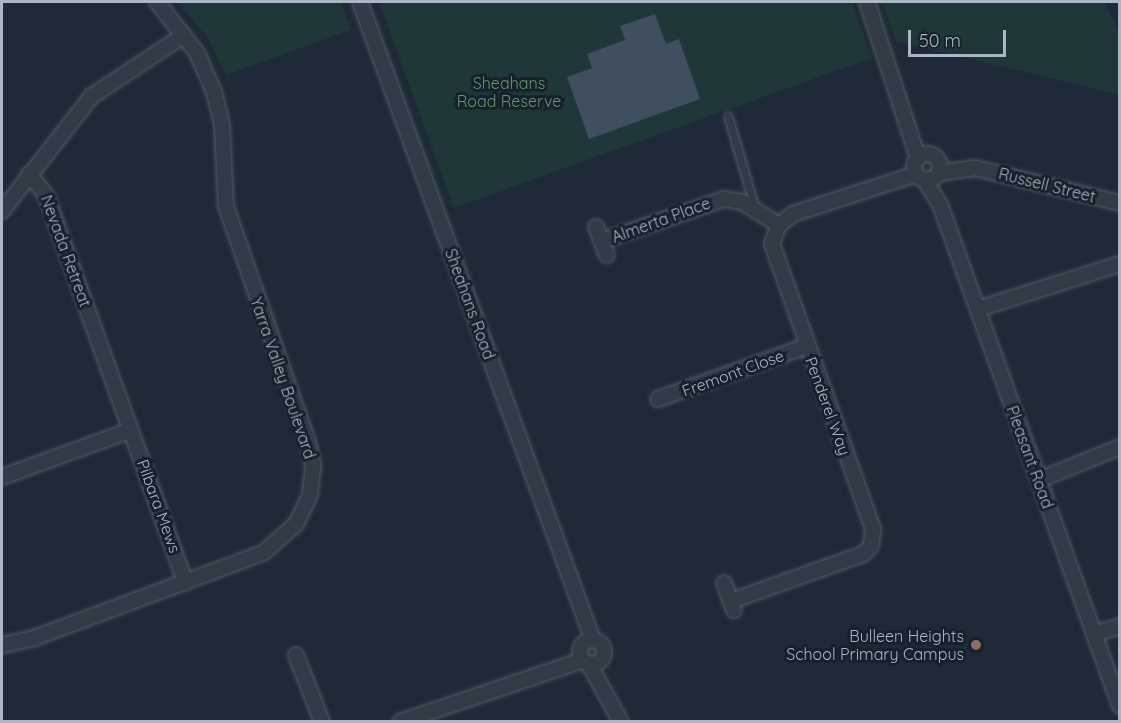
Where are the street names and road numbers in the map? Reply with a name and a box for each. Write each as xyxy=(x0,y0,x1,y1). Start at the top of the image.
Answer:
street label: Russell Street xyxy=(997,164,1097,206)
street label: Nevada Retreat xyxy=(37,192,95,310)
street label: Almerta Place xyxy=(609,193,713,247)
street label: Sheahans Road xyxy=(441,246,499,362)
street label: Yarra Valley Boulevard xyxy=(246,295,320,461)
street label: Fremont Close xyxy=(679,346,787,400)
street label: Penderel Way xyxy=(801,354,855,458)
street label: Pleasant Road xyxy=(1003,403,1057,511)
street label: Pilbara Mews xyxy=(133,457,185,555)

